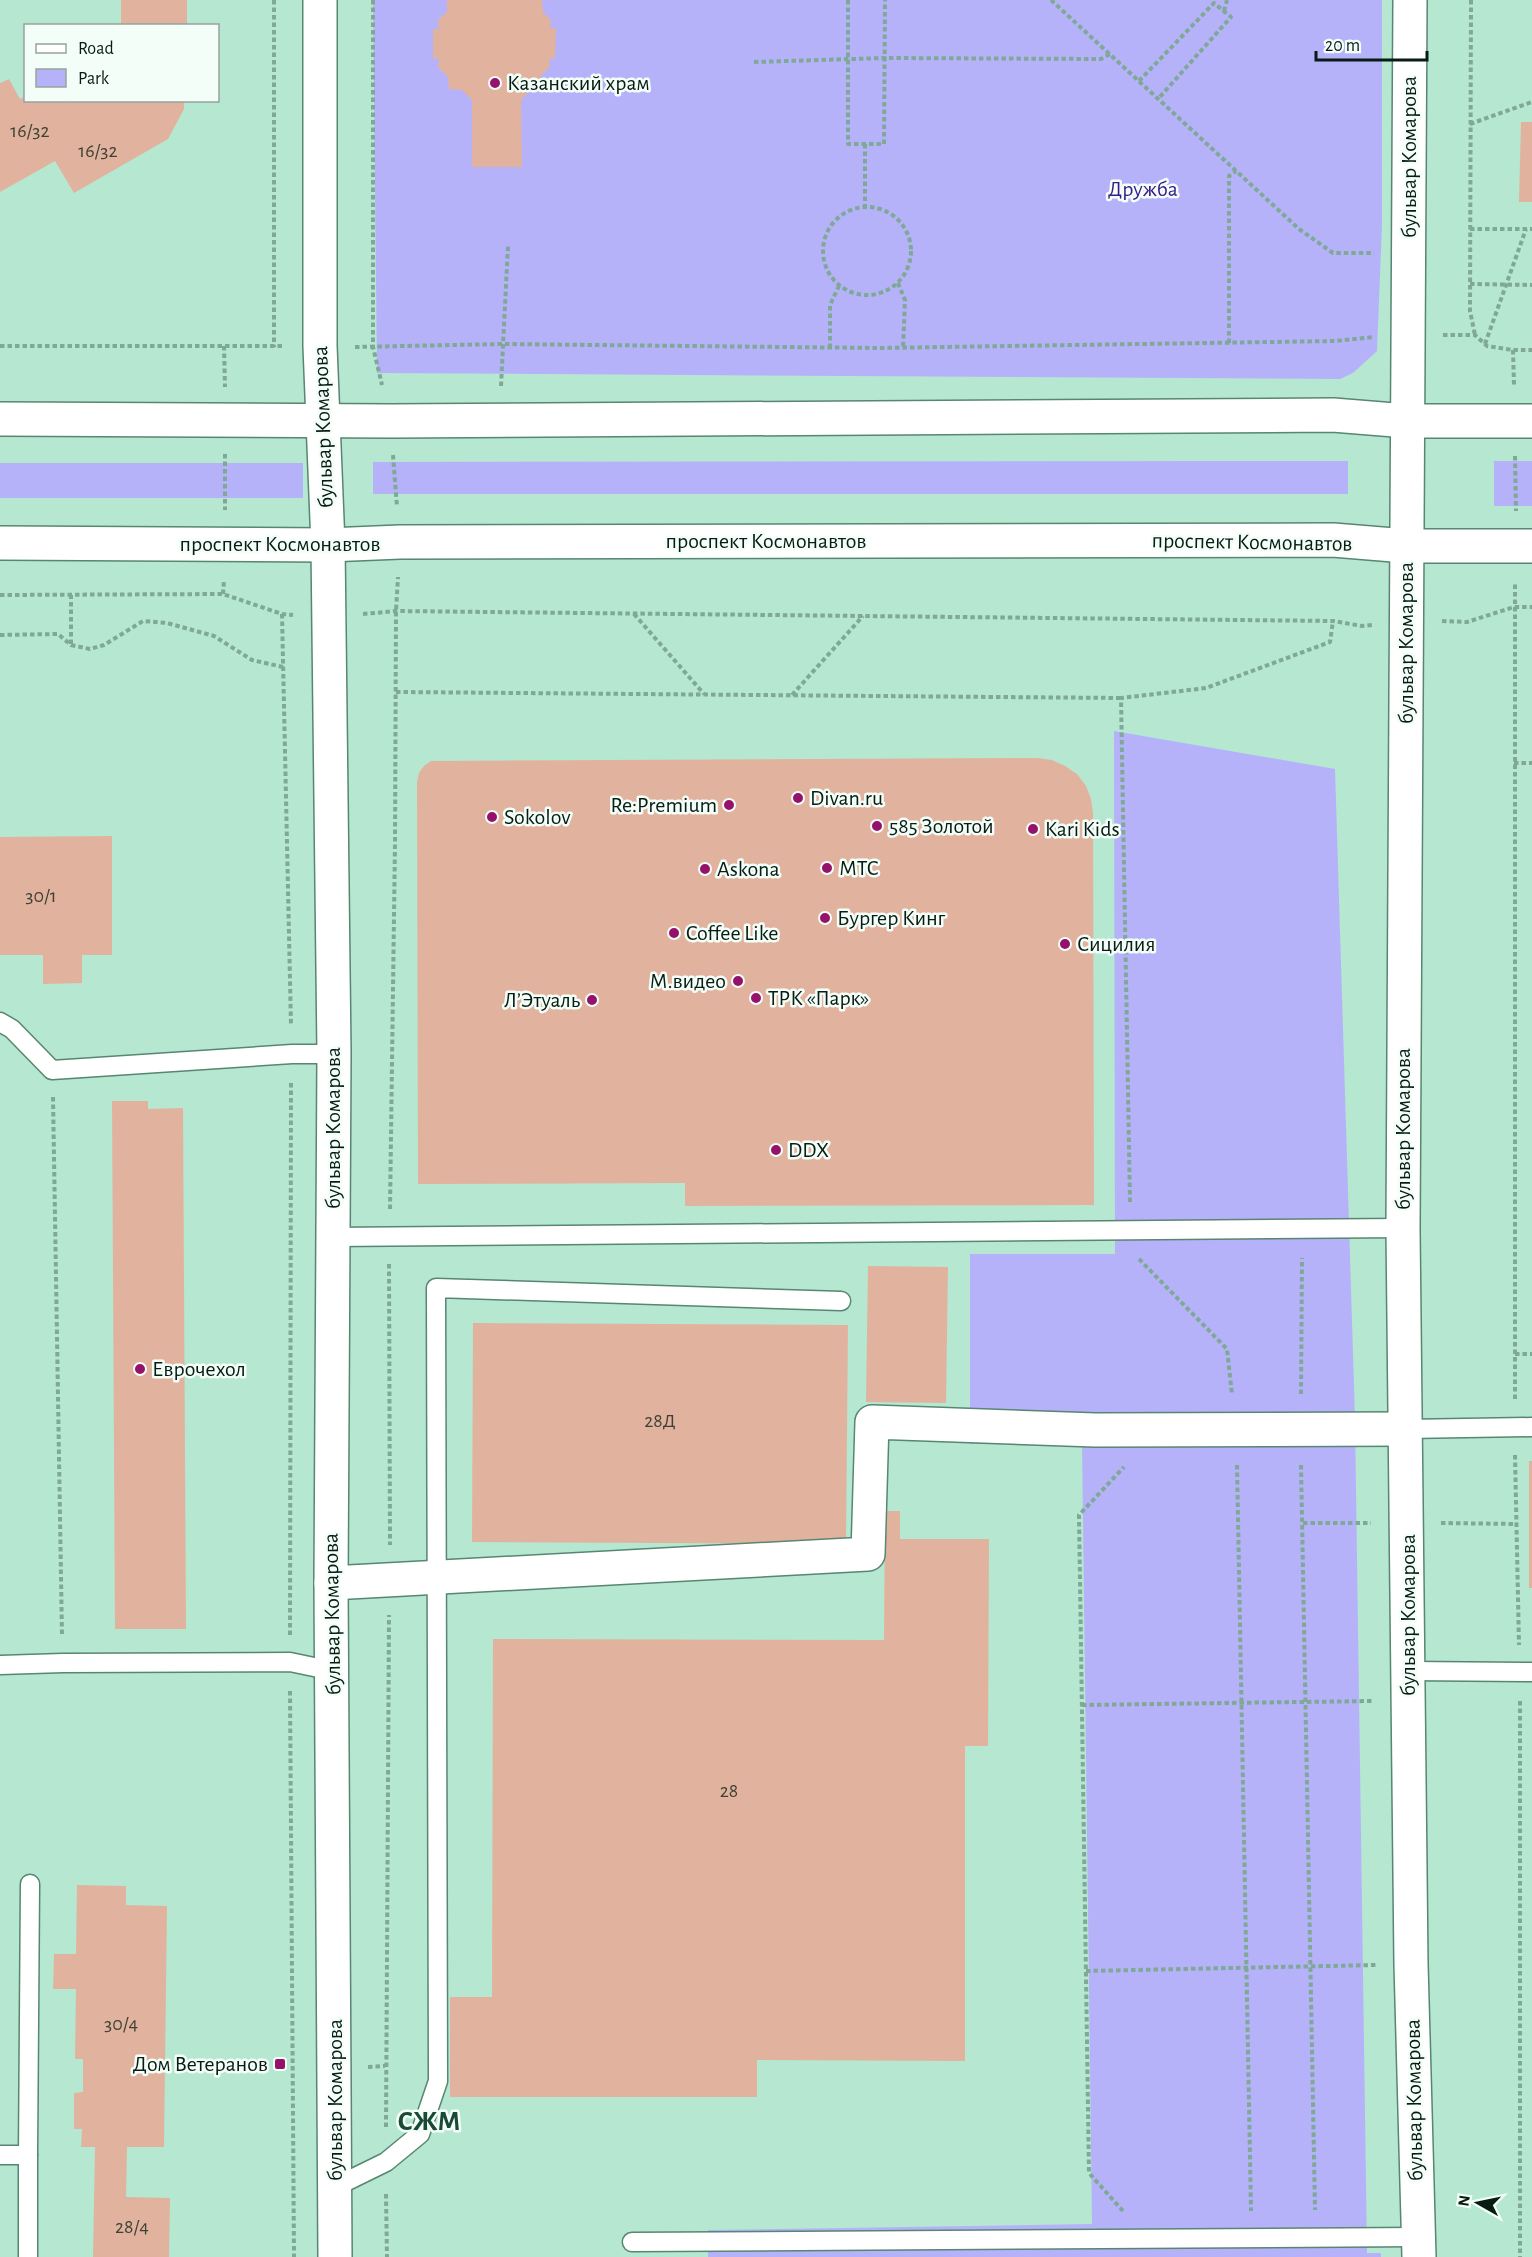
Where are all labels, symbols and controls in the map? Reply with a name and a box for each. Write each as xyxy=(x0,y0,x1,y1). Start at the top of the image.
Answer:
legend xyxy=(24,24,219,102)
scale bar xyxy=(1316,24,1427,62)
text: 20 m xyxy=(1325,37,1360,55)
text: Road xyxy=(78,40,114,58)
text: Park xyxy=(78,70,110,88)
place label: Казанский храм xyxy=(507,72,650,94)
marker: Казанский храм xyxy=(488,76,502,90)
street label: бульвар Комарова xyxy=(1398,76,1420,238)
house number: 16/32 xyxy=(10,121,50,141)
house number: 16/32 xyxy=(78,141,118,161)
park label: Дружба xyxy=(1108,178,1178,200)
street label: бульвар Комарова xyxy=(309,346,337,508)
street label: проспект Космонавтов xyxy=(1151,529,1353,555)
street label: проспект Космонавтов xyxy=(666,530,866,552)
street label: проспект Космонавтов xyxy=(180,533,380,555)
street label: бульвар Комарова xyxy=(1395,562,1417,724)
place label: Divan.ru xyxy=(810,787,883,809)
marker: Divan.ru xyxy=(791,791,805,805)
place label: Re:Premium xyxy=(611,794,717,816)
marker: Re:Premium xyxy=(722,798,736,812)
place label: Sokolov xyxy=(504,806,571,828)
marker: Sokolov xyxy=(485,810,499,824)
place label: 585 Золотой xyxy=(889,815,994,837)
place label: Kari Kids xyxy=(1045,818,1120,840)
marker: 585 Золотой xyxy=(870,819,884,833)
marker: Kari Kids xyxy=(1026,822,1040,836)
place label: МТС xyxy=(839,857,879,879)
place label: Askona xyxy=(717,858,780,880)
marker: МТС xyxy=(820,861,834,875)
marker: Askona xyxy=(698,862,712,876)
house number: 30/1 xyxy=(25,886,57,906)
place label: Бургер Кинг xyxy=(837,907,946,929)
marker: Бургер Кинг xyxy=(818,911,832,925)
place label: Coffee Like xyxy=(686,922,779,944)
marker: Coffee Like xyxy=(667,926,681,940)
place label: Сицилия xyxy=(1077,933,1155,955)
marker: Сицилия xyxy=(1058,937,1072,951)
place label: М.видео xyxy=(649,970,726,992)
marker: М.видео xyxy=(731,974,745,988)
place label: ТРК «Парк» xyxy=(768,987,869,1009)
place label: Л’Этуаль xyxy=(504,989,581,1011)
marker: ТРК «Парк» xyxy=(749,991,763,1005)
marker: Л’Этуаль xyxy=(585,993,599,1007)
street label: бульвар Комарова xyxy=(322,1047,344,1209)
street label: бульвар Комарова xyxy=(1392,1048,1414,1210)
place label: DDX xyxy=(788,1139,829,1161)
marker: DDX xyxy=(769,1143,783,1157)
place label: Еврочехол xyxy=(152,1358,246,1380)
marker: Еврочехол xyxy=(133,1362,147,1376)
house number: 28Д xyxy=(644,1411,676,1431)
street label: бульвар Комарова xyxy=(320,1533,344,1695)
street label: бульвар Комарова xyxy=(1397,1534,1419,1696)
house number: 28 xyxy=(720,1781,738,1801)
house number: 30/4 xyxy=(104,2014,138,2034)
street label: бульвар Комарова xyxy=(324,2019,346,2181)
street label: бульвар Комарова xyxy=(1402,2019,1426,2181)
place label: Дом Ветеранов xyxy=(133,2053,268,2075)
marker: Дом Ветеранов xyxy=(273,2057,287,2071)
district label: СЖМ xyxy=(397,2108,461,2136)
north arrow xyxy=(1448,2173,1508,2233)
text: N xyxy=(1455,2194,1473,2208)
house number: 28/4 xyxy=(115,2217,149,2237)

